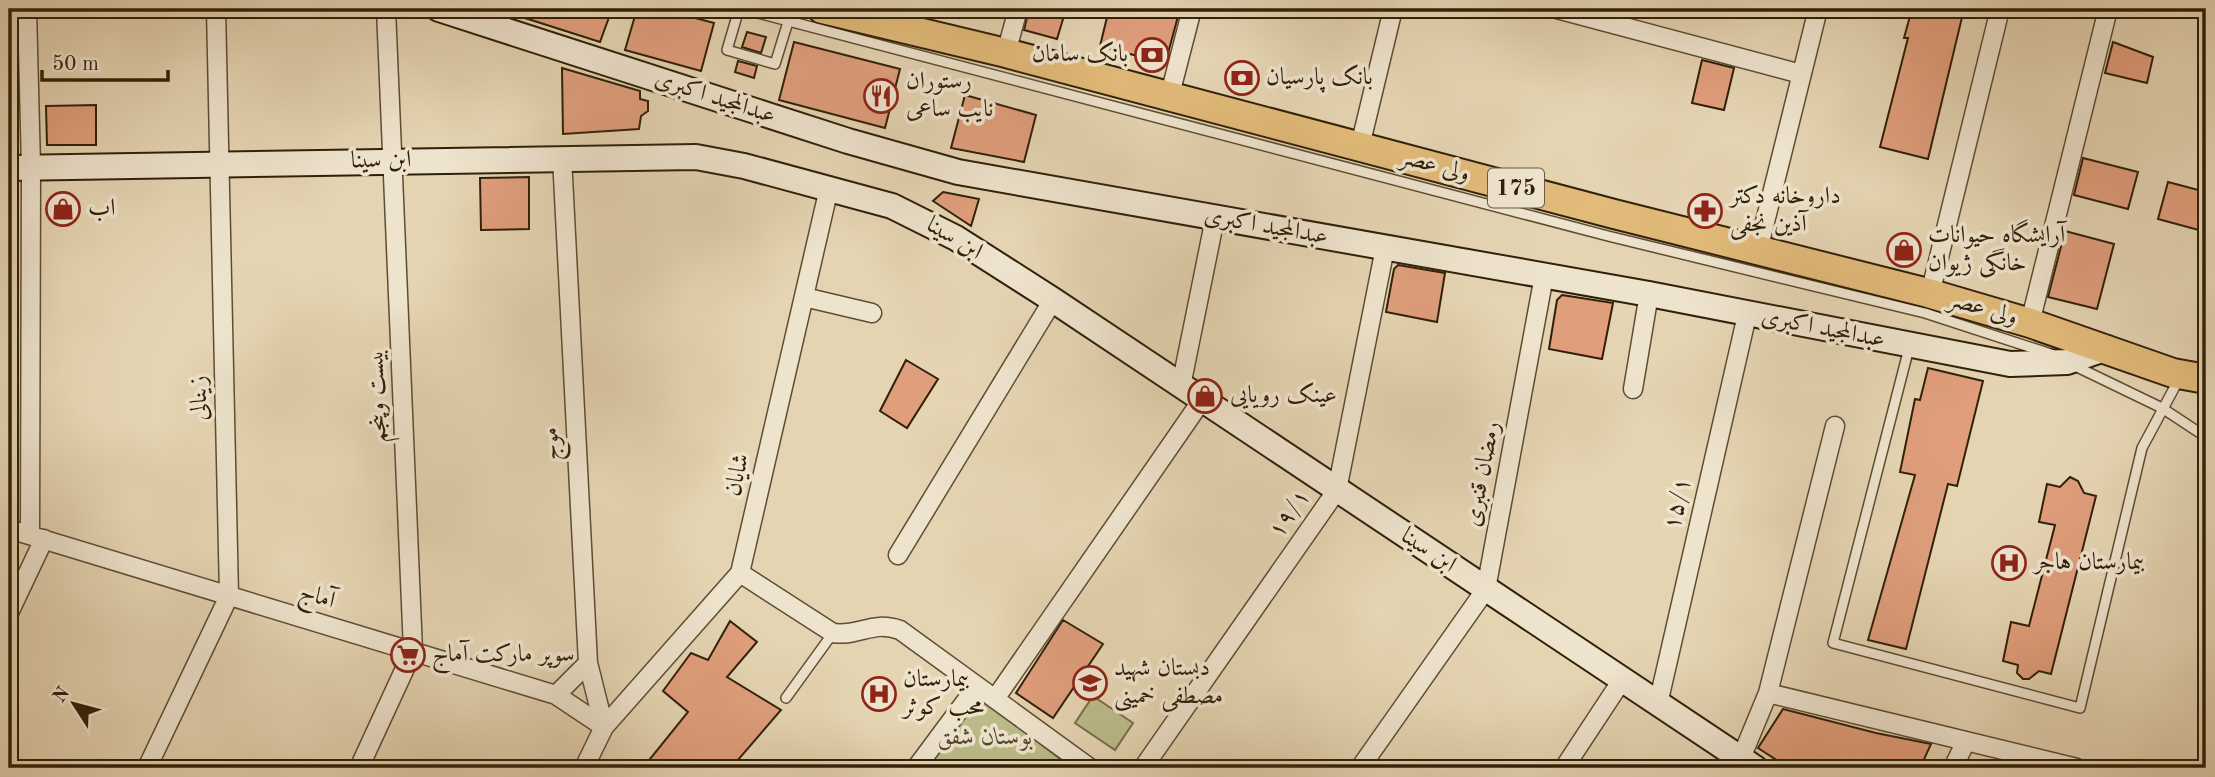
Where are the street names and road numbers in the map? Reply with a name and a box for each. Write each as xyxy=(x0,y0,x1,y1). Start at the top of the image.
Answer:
street label: عبدالمجید اکبری xyxy=(651,66,779,130)
street label: ولی عصر xyxy=(1394,145,1472,189)
street label: ابن سینا xyxy=(350,148,412,174)
road number: 175 xyxy=(1488,168,1544,208)
street label: عبدالمجید اکبری xyxy=(1202,203,1330,251)
street label: ابن سینا xyxy=(922,213,986,265)
street label: ولی عصر xyxy=(1942,287,2020,332)
street label: عبدالمجید اکبری xyxy=(1759,304,1887,354)
street label: بیست وپنجم xyxy=(364,349,400,443)
street label: زینالی xyxy=(187,375,214,421)
street label: رمضان قنبری xyxy=(1461,419,1506,529)
street label: موج xyxy=(539,426,572,461)
street label: شایان xyxy=(721,451,755,499)
street label: ۱۵/۱ xyxy=(1660,476,1696,532)
street label: ۱۹/۱ xyxy=(1265,485,1315,543)
street label: ابن سینا xyxy=(1396,524,1460,578)
street label: آماج xyxy=(294,576,342,621)

